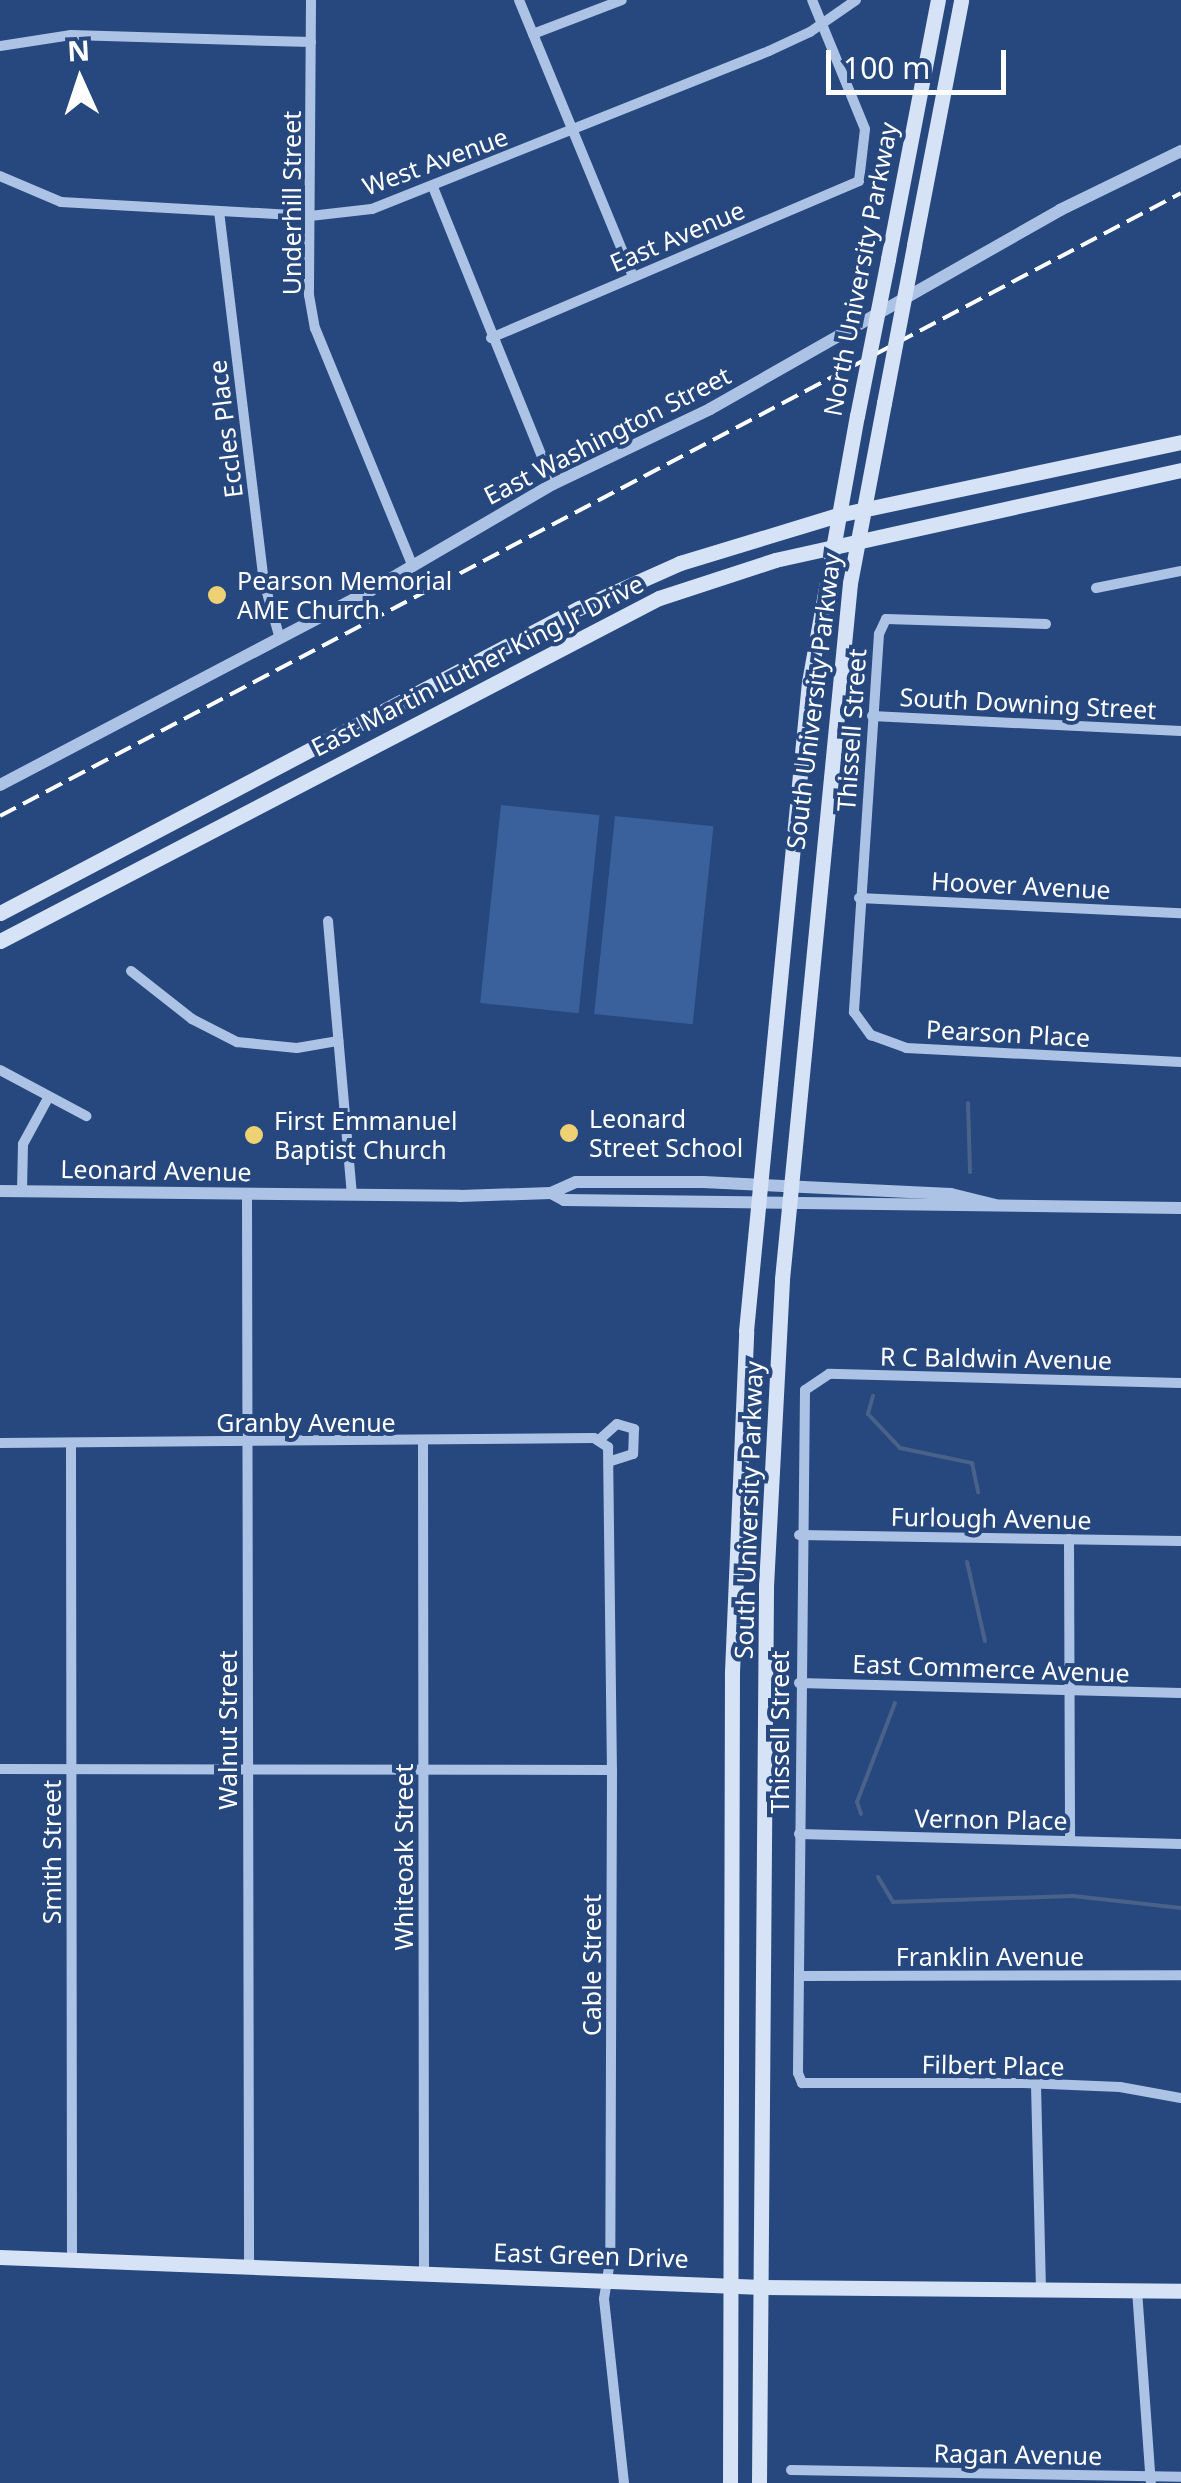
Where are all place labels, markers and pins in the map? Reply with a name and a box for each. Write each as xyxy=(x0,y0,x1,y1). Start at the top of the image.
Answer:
place label: Pearson Memorial AME Church xyxy=(237,566,452,625)
marker: Pearson Memorial AME Church xyxy=(206,584,228,606)
place label: Leonard Street School xyxy=(589,1104,743,1163)
place label: First Emmanuel Baptist Church xyxy=(274,1106,457,1165)
marker: Leonard Street School xyxy=(558,1122,580,1144)
marker: First Emmanuel Baptist Church xyxy=(243,1124,265,1146)

